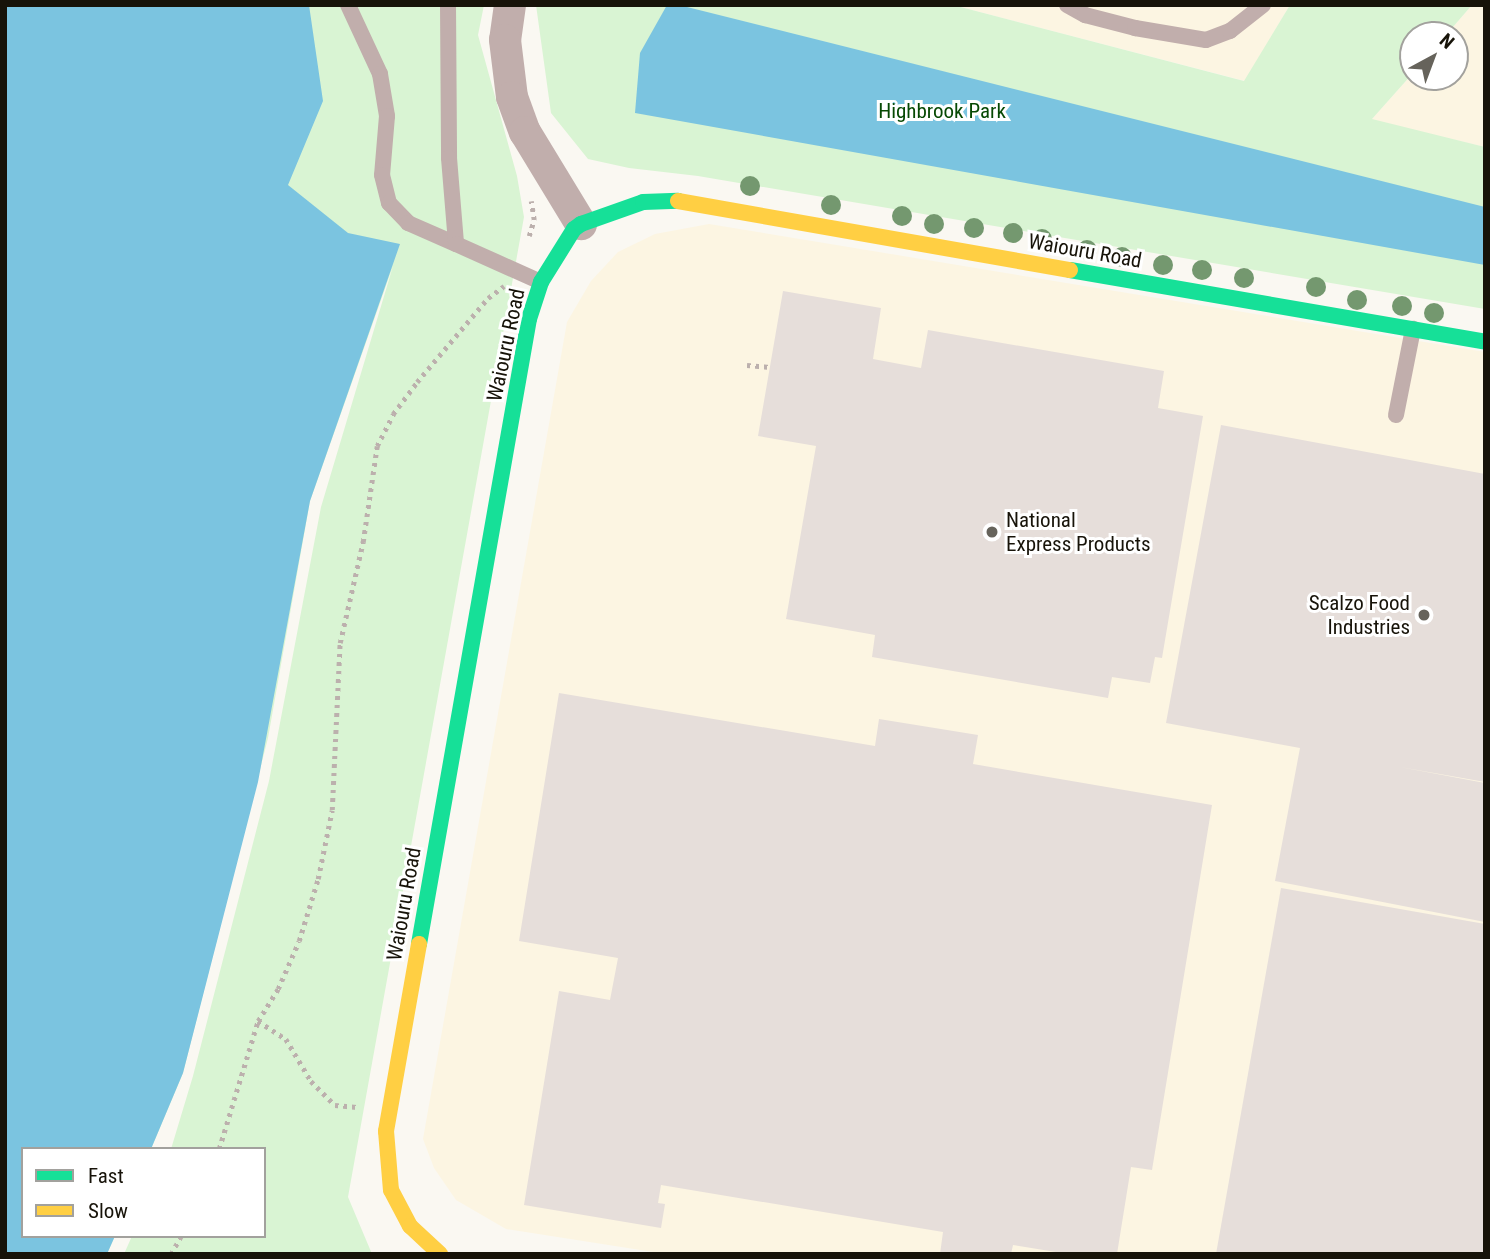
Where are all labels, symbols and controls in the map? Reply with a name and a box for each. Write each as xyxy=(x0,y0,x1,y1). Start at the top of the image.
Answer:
north arrow xyxy=(1399,21,1469,91)
text: N xyxy=(1435,29,1459,54)
park label: Highbrook Park xyxy=(878,98,1006,124)
street label: Waiouru Road xyxy=(1026,229,1144,273)
street label: Waiouru Road xyxy=(482,286,530,404)
place label: National Express Products xyxy=(1006,507,1150,557)
marker: National Express Products xyxy=(984,524,1000,540)
place label: Scalzo Food Industries xyxy=(1309,590,1410,640)
marker: Scalzo Food Industries xyxy=(1416,607,1432,623)
street label: Waiouru Road xyxy=(382,845,426,963)
legend xyxy=(21,1147,266,1238)
text: Fast xyxy=(88,1164,124,1188)
text: Slow xyxy=(88,1199,128,1223)

